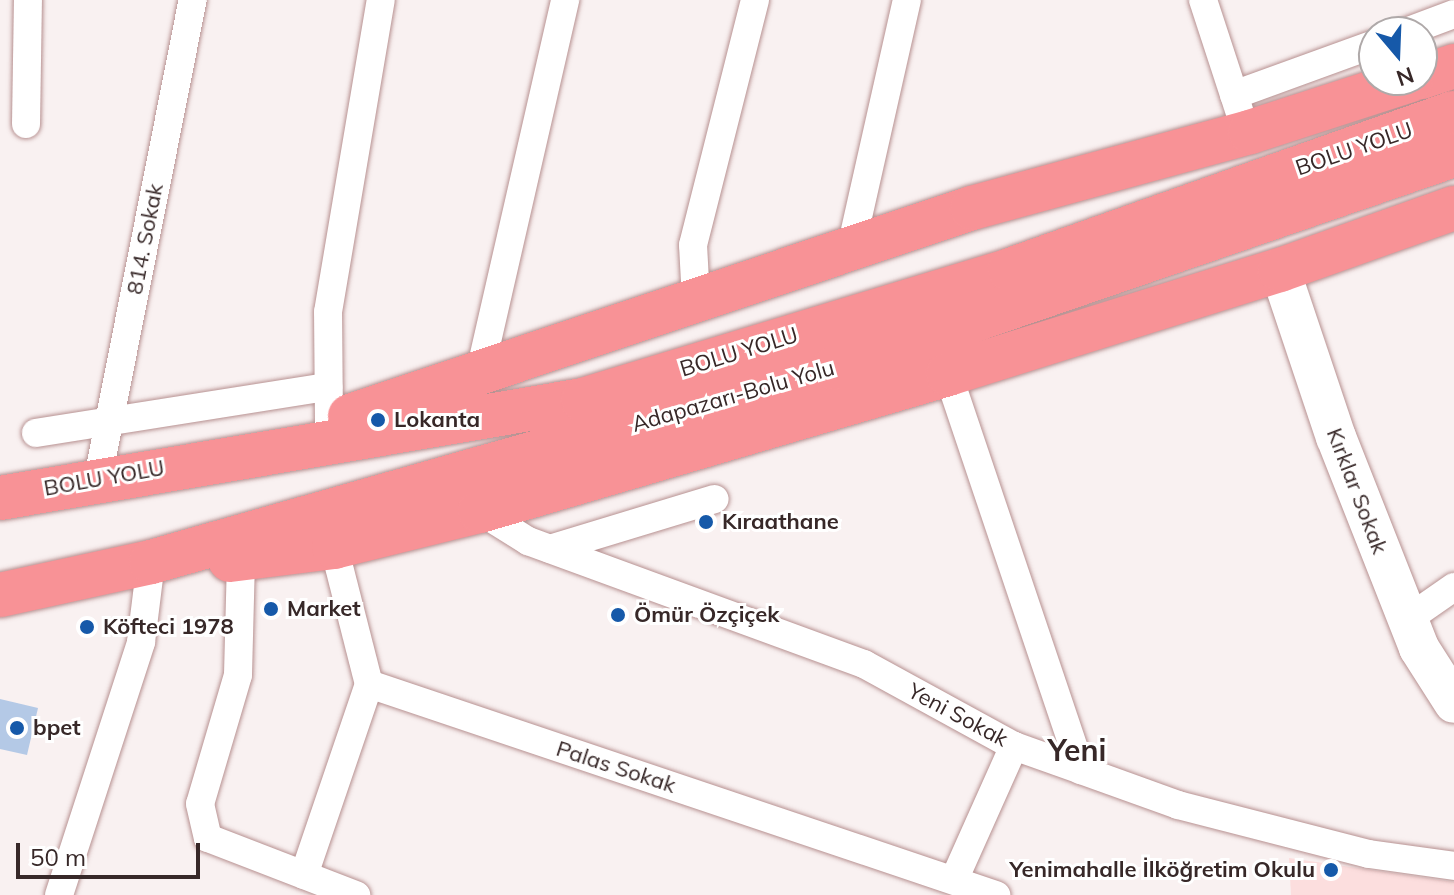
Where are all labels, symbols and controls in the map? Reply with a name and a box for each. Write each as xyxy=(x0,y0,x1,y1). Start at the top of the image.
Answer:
north arrow xyxy=(1358,16,1438,96)
text: N xyxy=(1393,61,1418,93)
street label: BOLU YOLU xyxy=(1292,117,1416,181)
street label: 814. Sokak xyxy=(121,181,169,297)
street label: BOLU YOLU xyxy=(677,322,801,382)
street label: Adapazarı-Bolu Yolu xyxy=(629,354,837,438)
place label: Lokanta xyxy=(394,407,480,433)
marker: Lokanta xyxy=(369,411,387,429)
street label: Kırklar Sokak xyxy=(1321,424,1393,558)
street label: BOLU YOLU xyxy=(42,454,166,502)
place label: Kıraathane xyxy=(722,509,839,535)
marker: Kıraathane xyxy=(697,513,715,531)
place label: Market xyxy=(287,596,361,622)
marker: Market xyxy=(262,600,280,618)
place label: Ömür Özçiçek xyxy=(634,602,779,628)
marker: Ömür Özçiçek xyxy=(609,606,627,624)
place label: Köfteci 1978 xyxy=(103,614,234,640)
marker: Köfteci 1978 xyxy=(78,618,96,636)
street label: Yeni Sokak xyxy=(903,678,1013,752)
place label: bpet xyxy=(33,715,81,741)
marker: bpet xyxy=(8,719,26,737)
district label: Yeni xyxy=(1048,732,1106,768)
street label: Palas Sokak xyxy=(553,735,679,799)
scale bar xyxy=(20,827,204,877)
text: 50 m xyxy=(30,842,86,872)
place label: Yenimahalle İlköğretim Okulu xyxy=(1010,857,1315,883)
marker: Yenimahalle İlköğretim Okulu xyxy=(1322,861,1340,879)

